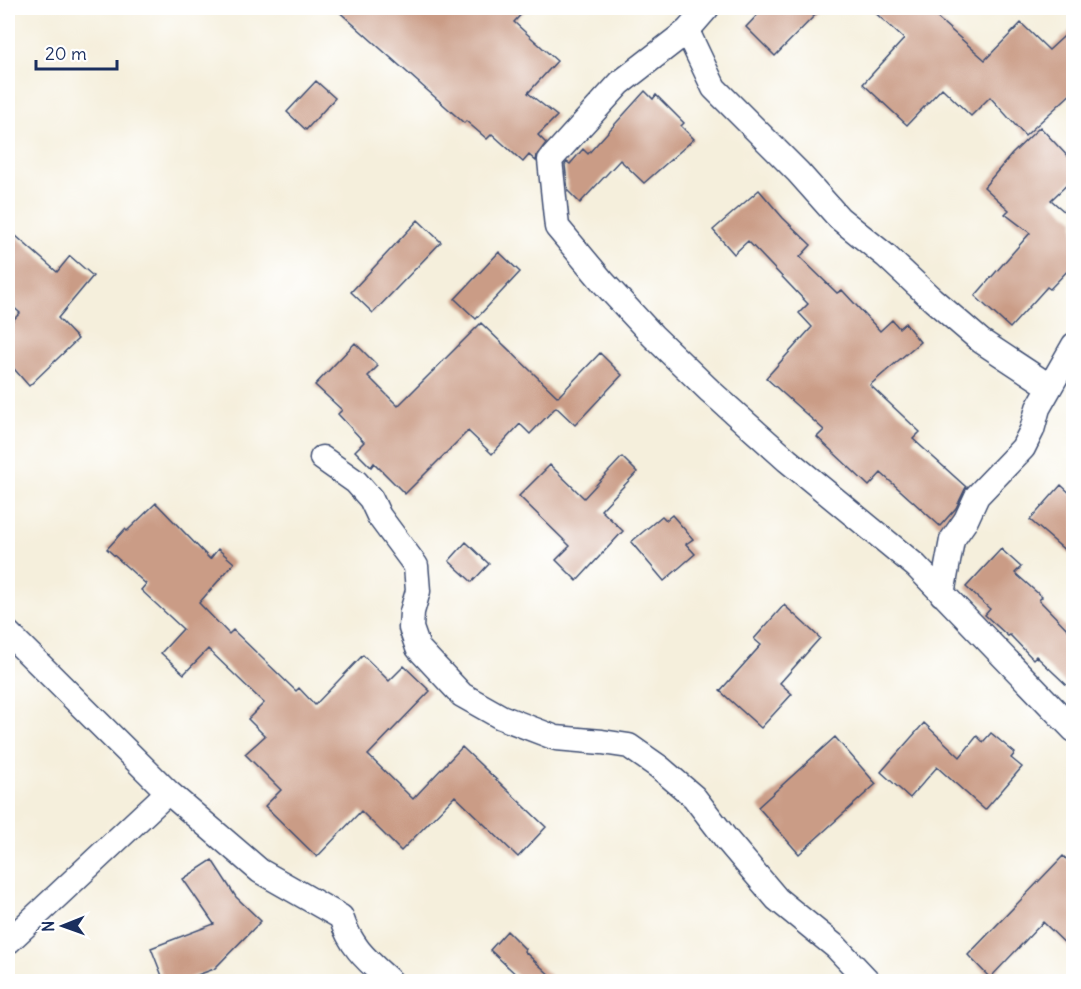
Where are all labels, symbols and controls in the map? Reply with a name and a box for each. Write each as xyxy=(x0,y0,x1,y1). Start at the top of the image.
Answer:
scale bar xyxy=(36,33,117,71)
text: 20 m xyxy=(45,42,87,65)
north arrow xyxy=(33,896,93,956)
text: N xyxy=(38,921,58,932)

